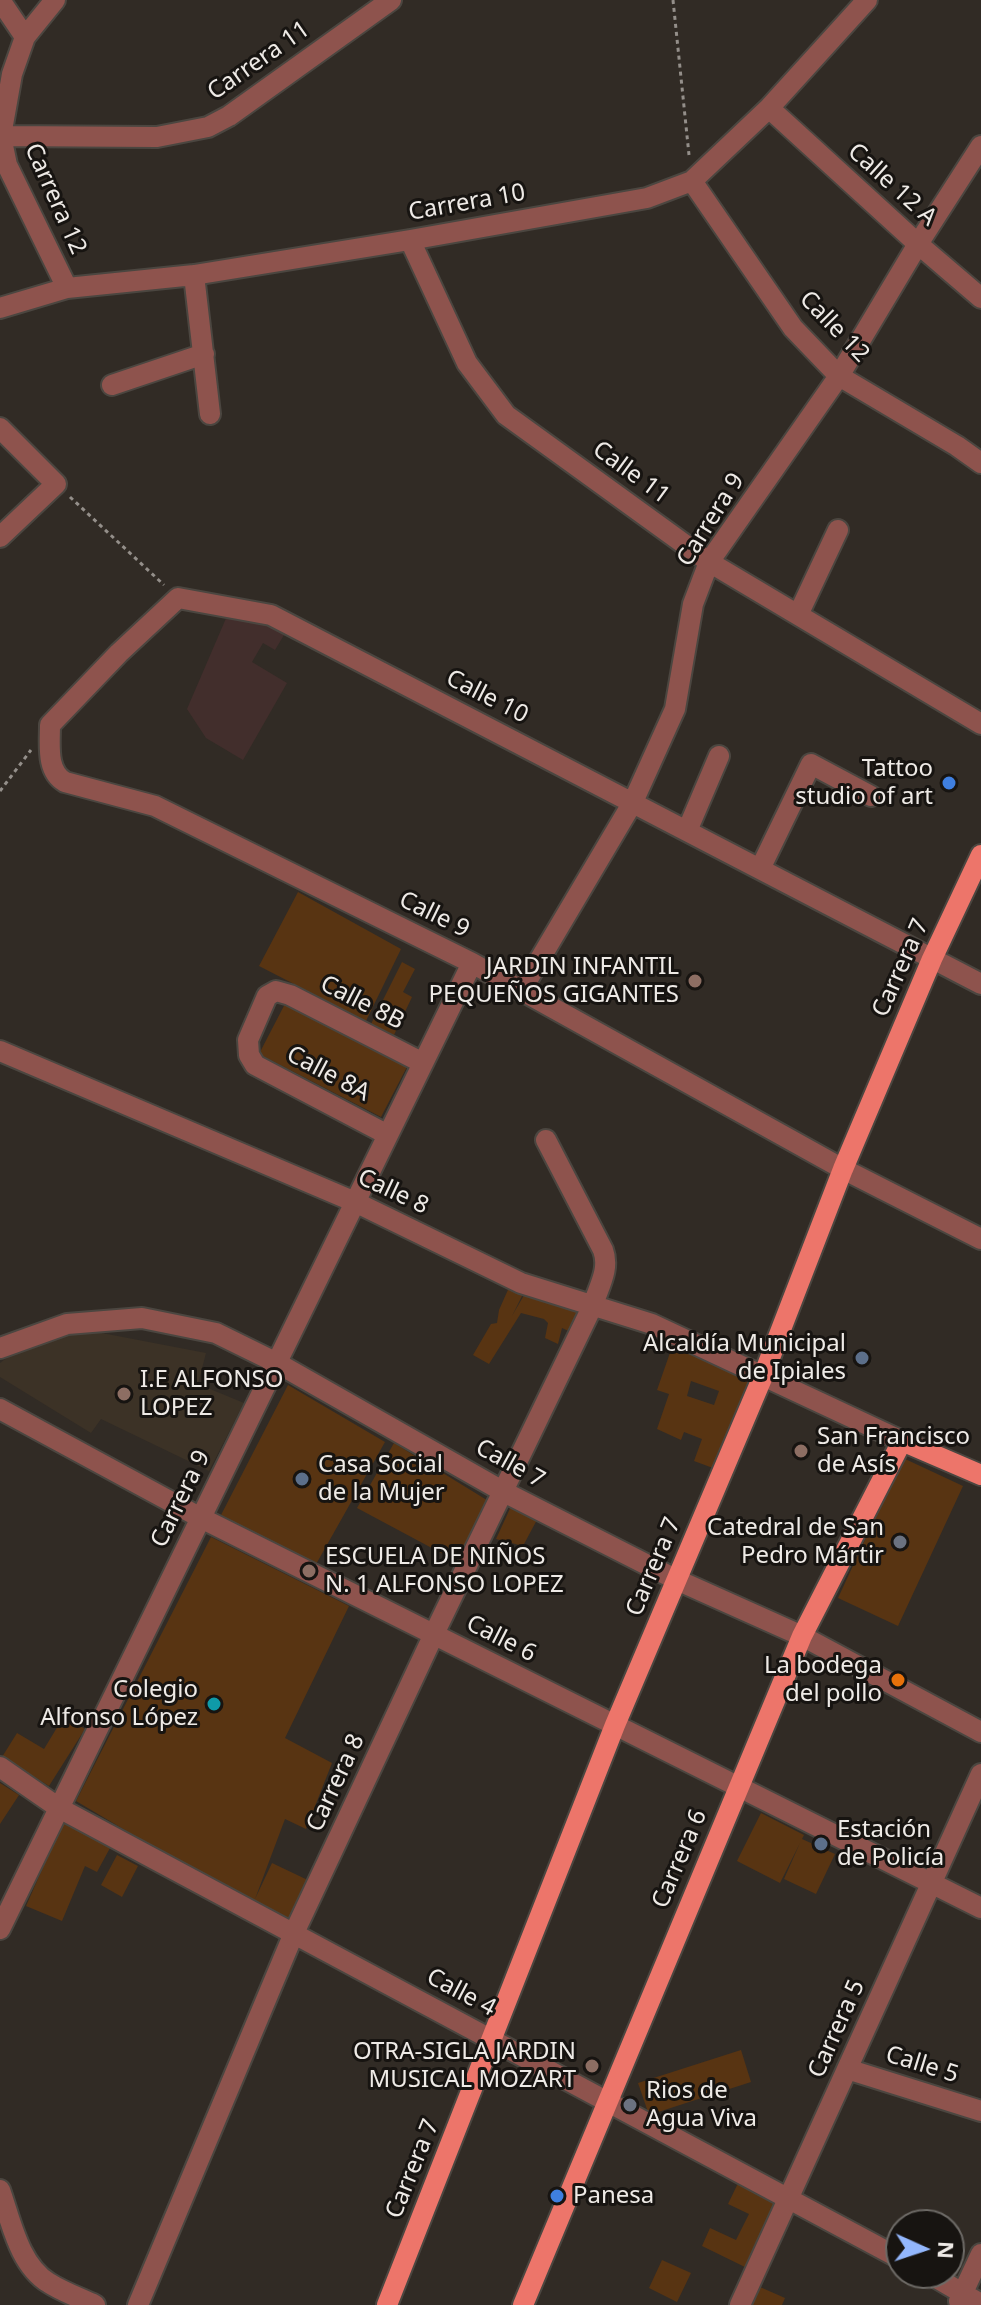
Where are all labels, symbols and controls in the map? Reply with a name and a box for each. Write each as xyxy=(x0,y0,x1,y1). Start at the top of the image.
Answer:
street label: Carrera 11 xyxy=(202,15,316,107)
street label: Calle 12 A xyxy=(842,138,942,232)
street label: Carrera 12 xyxy=(18,139,92,259)
street label: Carrera 10 xyxy=(406,179,528,227)
street label: Calle 12 xyxy=(793,285,875,369)
street label: Calle 11 xyxy=(587,435,675,511)
street label: Carrera 9 xyxy=(671,468,751,572)
street label: Calle 10 xyxy=(441,664,533,730)
place label: Tattoo studio of art xyxy=(795,755,933,811)
marker: Tattoo studio of art xyxy=(940,774,958,792)
street label: Calle 9 xyxy=(394,886,474,944)
street label: Carrera 7 xyxy=(867,914,935,1022)
place label: JARDIN INFANTIL PEQUEÑOS GIGANTES xyxy=(429,953,679,1009)
street label: Calle 8B xyxy=(315,970,409,1036)
marker: JARDIN INFANTIL PEQUEÑOS GIGANTES xyxy=(686,972,704,990)
street label: Calle 8A xyxy=(282,1040,374,1108)
street label: Calle 8 xyxy=(353,1163,433,1221)
place label: Alcaldía Municipal de Ipiales xyxy=(643,1330,846,1386)
marker: Alcaldía Municipal de Ipiales xyxy=(853,1349,871,1367)
place label: I.E ALFONSO LOPEZ xyxy=(140,1366,283,1422)
marker: I.E ALFONSO LOPEZ xyxy=(115,1385,133,1403)
place label: San Francisco de Asís xyxy=(817,1423,970,1479)
street label: Calle 7 xyxy=(470,1433,550,1495)
marker: San Francisco de Asís xyxy=(792,1442,810,1460)
street label: Carrera 9 xyxy=(145,1446,217,1552)
place label: Casa Social de la Mujer xyxy=(318,1451,445,1507)
marker: Casa Social de la Mujer xyxy=(293,1470,311,1488)
street label: Carrera 7 xyxy=(620,1513,688,1621)
place label: Catedral de San Pedro Mártir xyxy=(707,1514,884,1570)
marker: Catedral de San Pedro Mártir xyxy=(891,1533,909,1551)
place label: ESCUELA DE NIÑOS N. 1 ALFONSO LOPEZ xyxy=(325,1543,564,1599)
marker: ESCUELA DE NIÑOS N. 1 ALFONSO LOPEZ xyxy=(300,1562,318,1580)
street label: Calle 6 xyxy=(461,1609,541,1669)
place label: La bodega del pollo xyxy=(764,1652,882,1708)
marker: La bodega del pollo xyxy=(889,1671,907,1689)
place label: Colegio Alfonso López xyxy=(40,1676,198,1732)
marker: Colegio Alfonso López xyxy=(205,1695,223,1713)
street label: Carrera 8 xyxy=(301,1730,371,1836)
street label: Carrera 6 xyxy=(646,1805,714,1913)
place label: Estación de Policía xyxy=(837,1816,944,1872)
marker: Estación de Policía xyxy=(812,1835,830,1853)
street label: Calle 4 xyxy=(421,1963,501,2023)
street label: Carrera 5 xyxy=(803,1975,871,2083)
place label: OTRA-SIGLA JARDIN MUSICAL MOZART xyxy=(353,2038,576,2094)
street label: Calle 5 xyxy=(882,2040,962,2090)
marker: OTRA-SIGLA JARDIN MUSICAL MOZART xyxy=(583,2057,601,2075)
place label: Rios de Agua Viva xyxy=(646,2077,757,2133)
marker: Rios de Agua Viva xyxy=(621,2096,639,2114)
street label: Carrera 7 xyxy=(380,2115,446,2223)
place label: Panesa xyxy=(573,2182,654,2210)
marker: Panesa xyxy=(548,2187,566,2205)
north arrow xyxy=(885,2209,965,2289)
text: N xyxy=(932,2240,962,2260)

